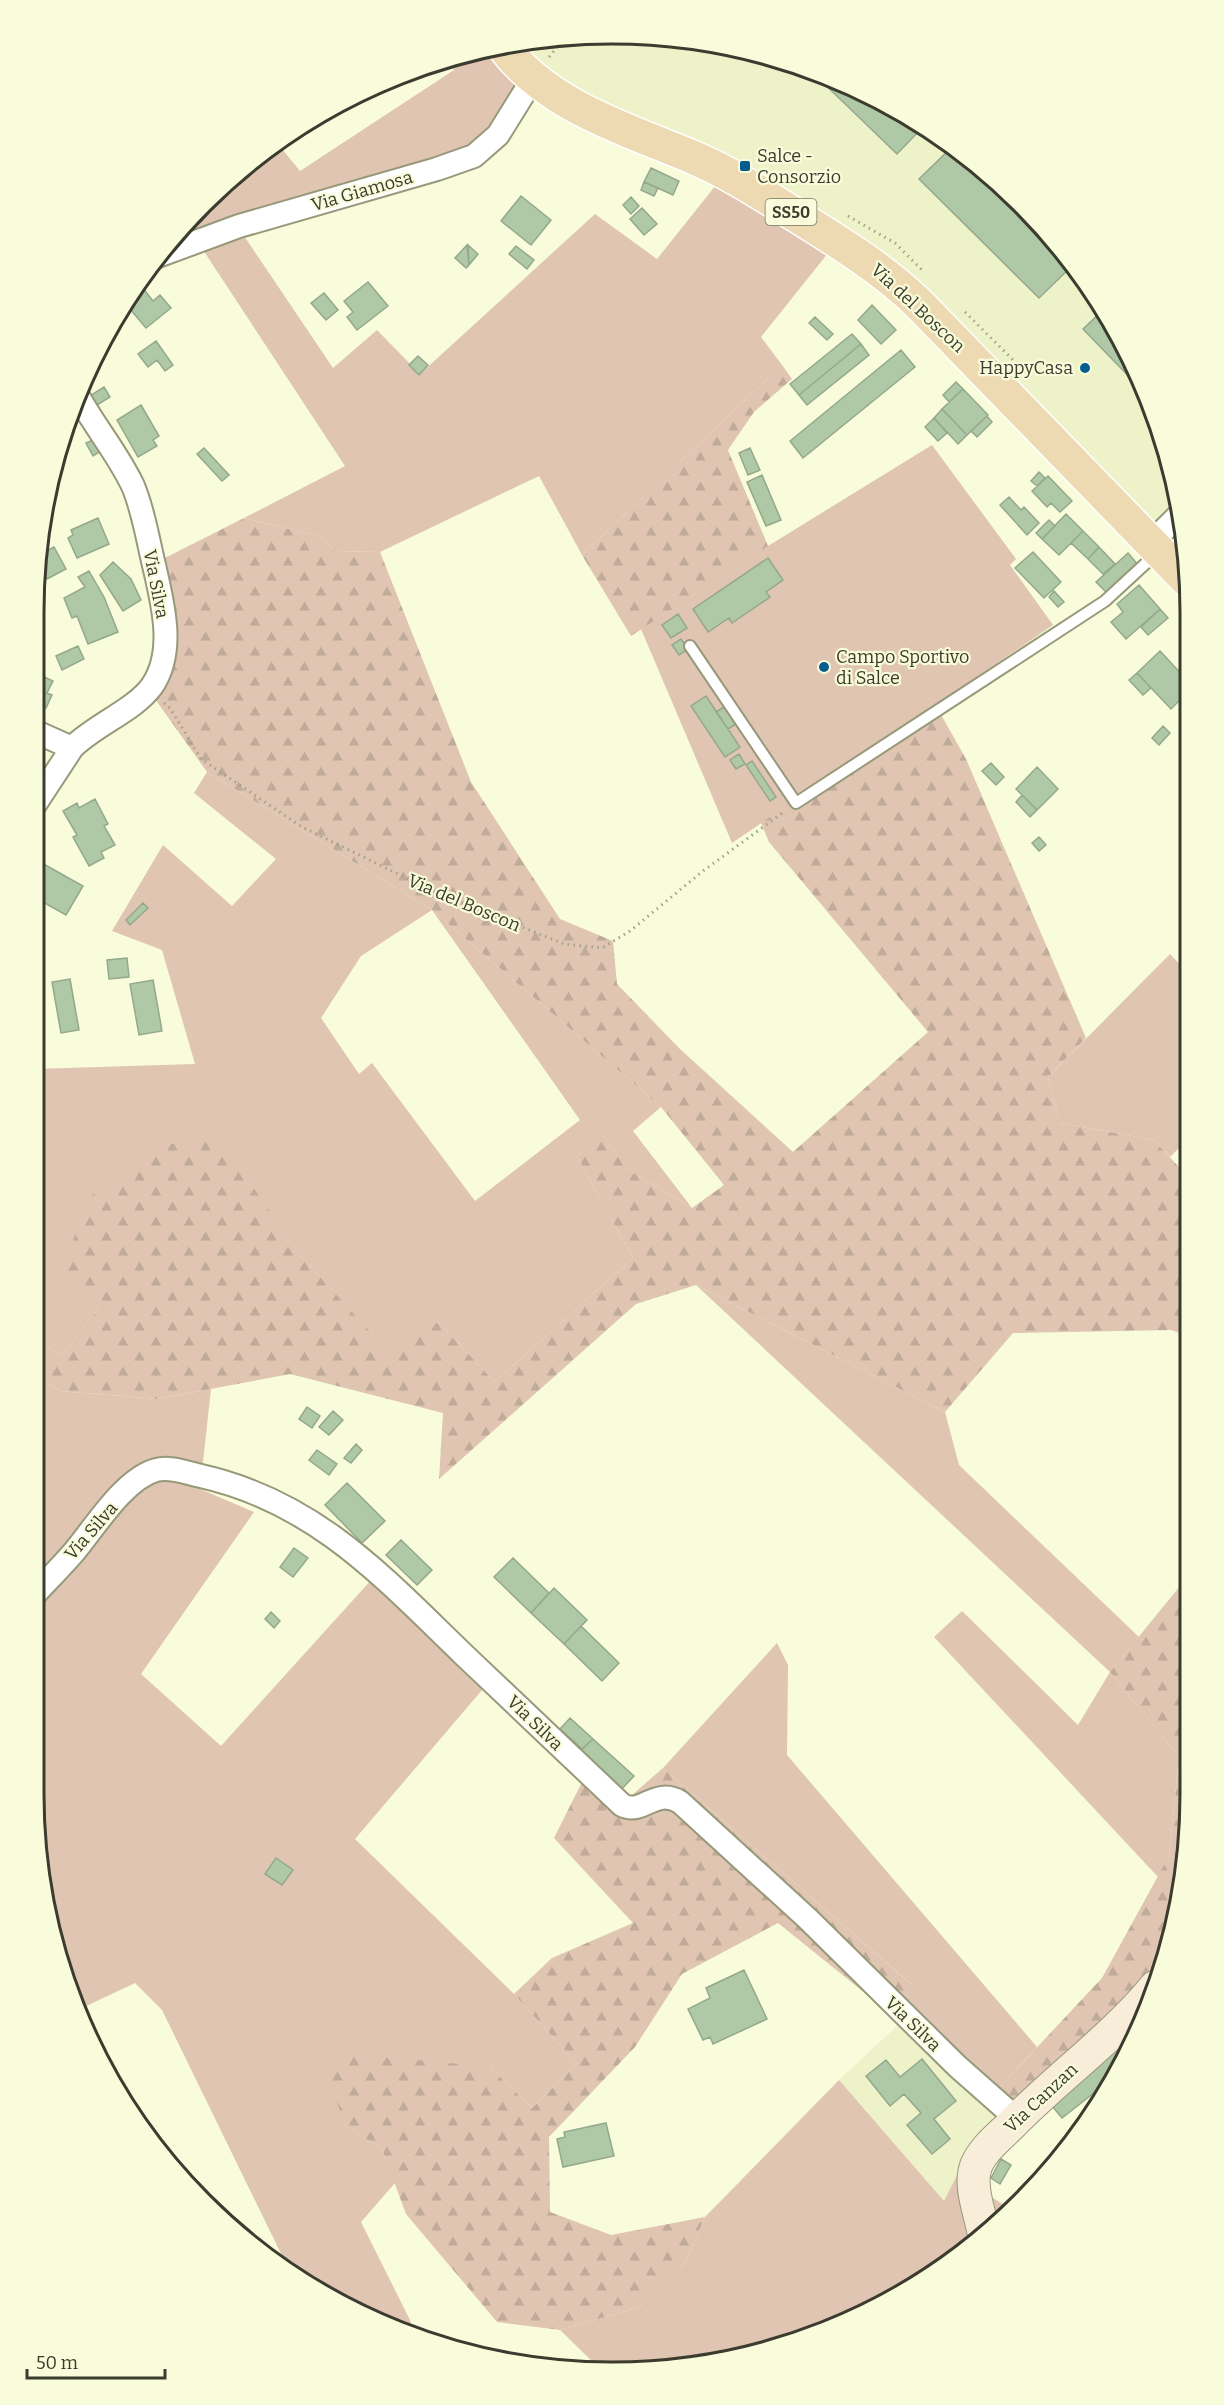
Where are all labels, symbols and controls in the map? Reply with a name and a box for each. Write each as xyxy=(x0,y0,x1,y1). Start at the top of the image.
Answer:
place label: Salce - Consorzio xyxy=(757,145,841,188)
marker: Salce - Consorzio xyxy=(738,159,752,173)
street label: Via Giamosa xyxy=(309,166,415,216)
road number: SS50 xyxy=(766,199,816,225)
street label: Via del Boscon xyxy=(866,259,970,358)
place label: HappyCasa xyxy=(979,357,1073,379)
marker: HappyCasa xyxy=(1078,361,1092,375)
street label: Via Silva xyxy=(139,548,173,620)
place label: Campo Sportivo di Salce xyxy=(836,646,969,689)
marker: Campo Sportivo di Salce xyxy=(817,660,831,674)
street label: Via del Boscon xyxy=(404,869,524,937)
street label: Via Silva xyxy=(60,1497,122,1565)
street label: Via Silva xyxy=(502,1691,568,1755)
street label: Via Silva xyxy=(880,1992,946,2056)
street label: Via Canzan xyxy=(1000,2058,1083,2138)
scale bar xyxy=(27,2342,165,2380)
text: 50 m xyxy=(36,2352,78,2374)

